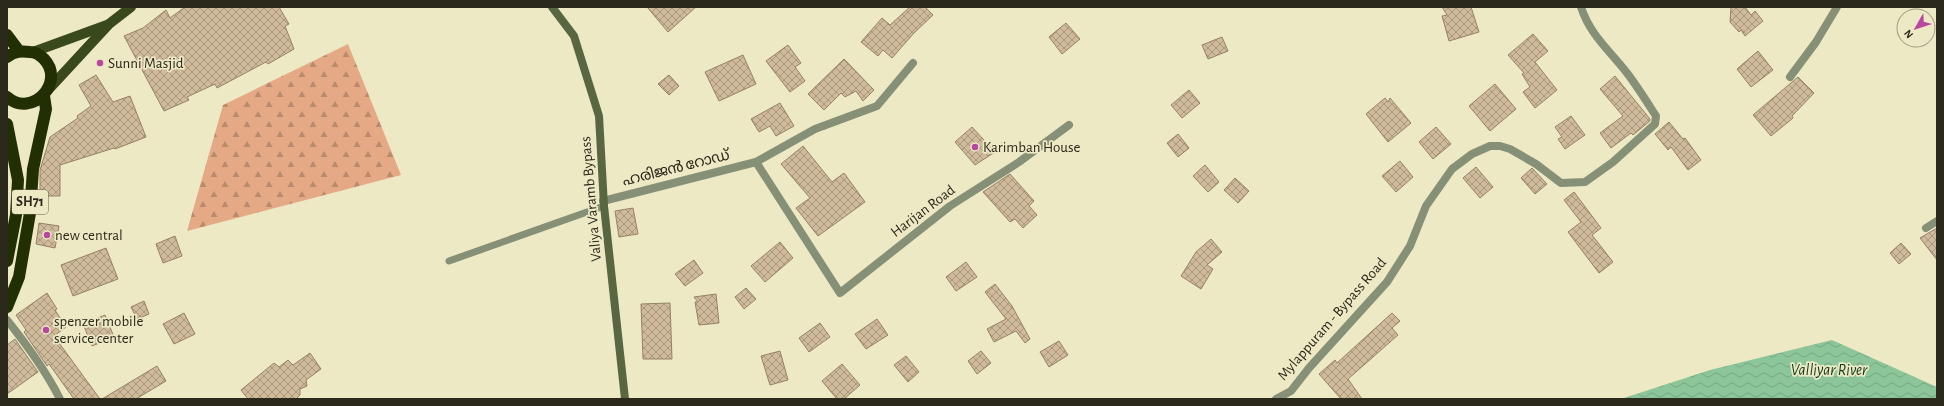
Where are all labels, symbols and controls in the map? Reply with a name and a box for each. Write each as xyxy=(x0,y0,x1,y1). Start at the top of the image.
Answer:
north arrow xyxy=(1896,8,1936,48)
text: N xyxy=(1902,28,1915,40)
place label: Sunni Masjid xyxy=(108,56,184,71)
marker: Sunni Masjid xyxy=(95,58,105,68)
street label: Valiya Varamb Bypass xyxy=(578,136,604,262)
place label: Karimban House xyxy=(983,140,1081,155)
marker: Karimban House xyxy=(970,142,980,152)
street label: ഹരിജൻ റോഡ് xyxy=(621,146,733,189)
street label: Harijan Road xyxy=(888,182,958,240)
road number: SH71 xyxy=(12,190,48,214)
place label: new central xyxy=(55,228,123,243)
marker: new central xyxy=(42,230,52,240)
street label: Mylappuram - Bypass Road xyxy=(1275,255,1389,383)
place label: spenzer mobile service center xyxy=(54,314,143,346)
marker: spenzer mobile service center xyxy=(41,325,51,335)
water label: Valliyar River xyxy=(1791,362,1868,378)

